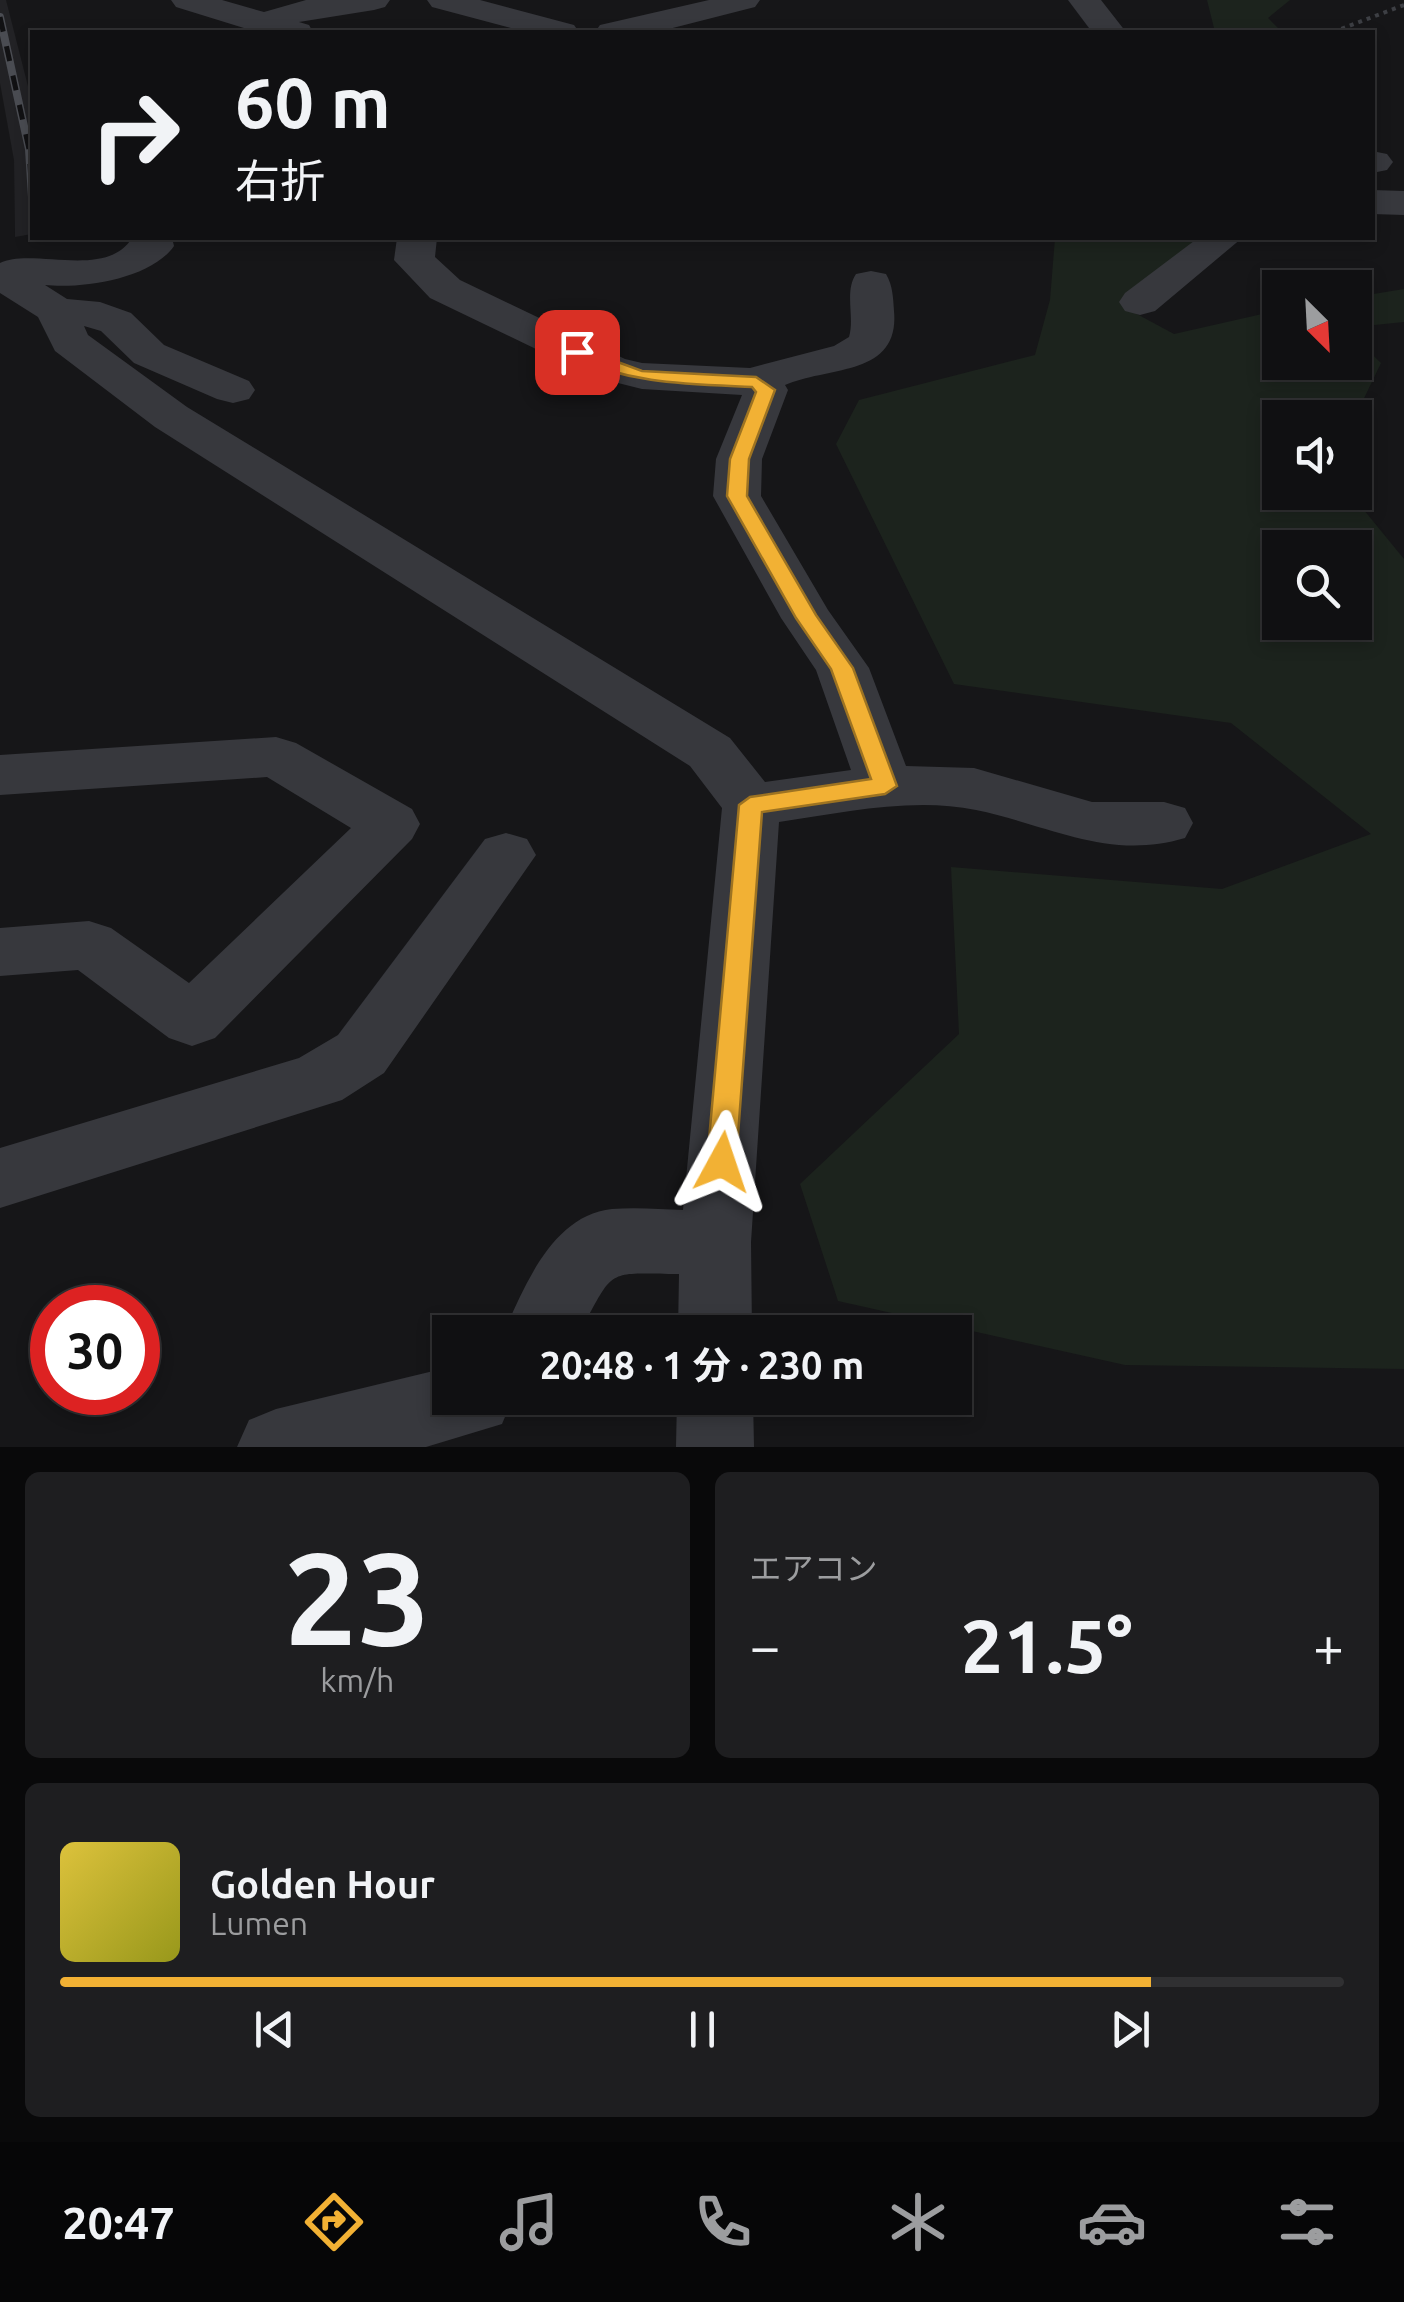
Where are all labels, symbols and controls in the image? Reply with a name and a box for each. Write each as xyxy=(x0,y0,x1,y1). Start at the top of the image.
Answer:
text: 60 m xyxy=(235,63,391,141)
icon: right xyxy=(70,70,200,200)
text: 右折 xyxy=(235,155,325,206)
north arrow xyxy=(1262,270,1372,380)
map controls xyxy=(1262,270,1372,640)
pin xyxy=(535,310,620,395)
icon: arrive xyxy=(550,325,605,380)
button: sound xyxy=(1262,400,1372,510)
button: search xyxy=(1262,530,1372,640)
position arrow xyxy=(670,1110,774,1214)
speed limit sign: 30 xyxy=(30,1285,160,1415)
text: 20:48 · 1 分 · 230 m xyxy=(540,1344,864,1386)
text: 23 xyxy=(284,1524,431,1670)
text: エアコン xyxy=(750,1550,878,1586)
text: 21.5° xyxy=(961,1603,1133,1687)
text: − xyxy=(750,1615,781,1676)
text: + xyxy=(1313,1615,1344,1676)
text: km/h xyxy=(320,1662,394,1698)
text: Golden Hour xyxy=(210,1863,435,1905)
text: Lumen xyxy=(210,1905,308,1941)
icon: previous xyxy=(247,2002,302,2057)
icon: pause xyxy=(675,2002,730,2057)
icon: next xyxy=(1103,2002,1158,2057)
icon: directions xyxy=(299,2187,369,2257)
icon: music xyxy=(494,2187,564,2257)
icon: phone xyxy=(688,2187,758,2257)
icon: climate xyxy=(883,2187,953,2257)
icon: car xyxy=(1077,2187,1147,2257)
icon: filters xyxy=(1272,2187,1342,2257)
text: 20:47 xyxy=(62,2197,175,2248)

